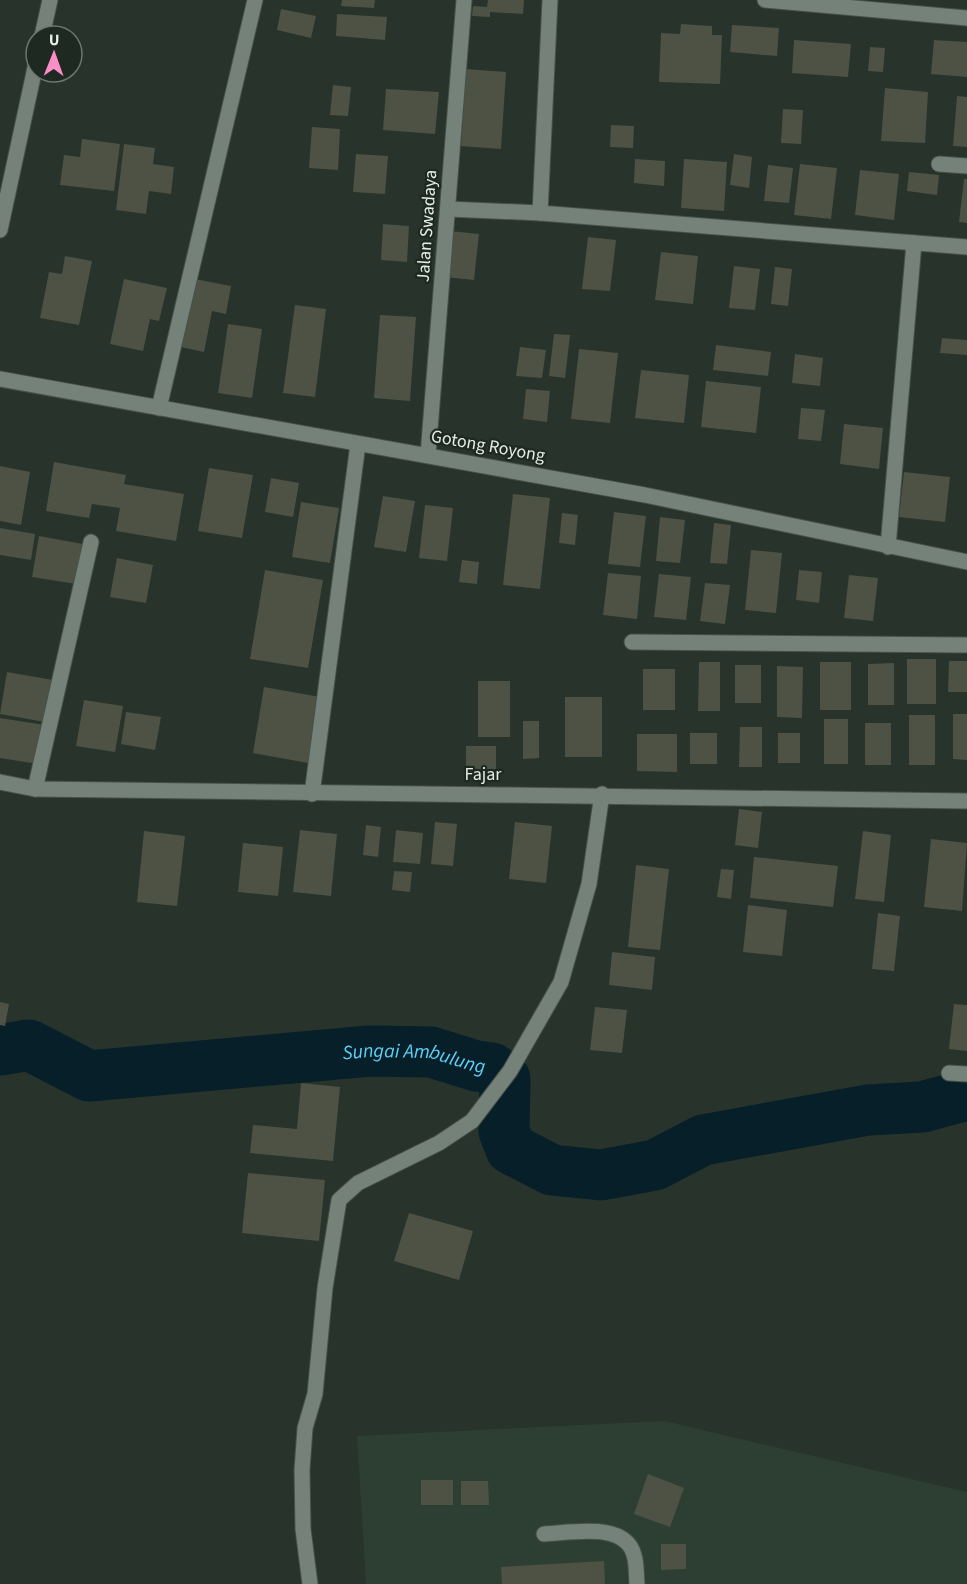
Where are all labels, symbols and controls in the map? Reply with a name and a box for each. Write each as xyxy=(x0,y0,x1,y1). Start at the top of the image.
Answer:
north arrow xyxy=(24,24,84,84)
text: U xyxy=(49,29,60,51)
street label: Jalan Swadaya xyxy=(411,169,443,283)
street label: Gotong Royong xyxy=(429,424,547,468)
street label: Fajar xyxy=(464,762,502,787)
water label: Sungai Ambulung xyxy=(341,1037,487,1081)

